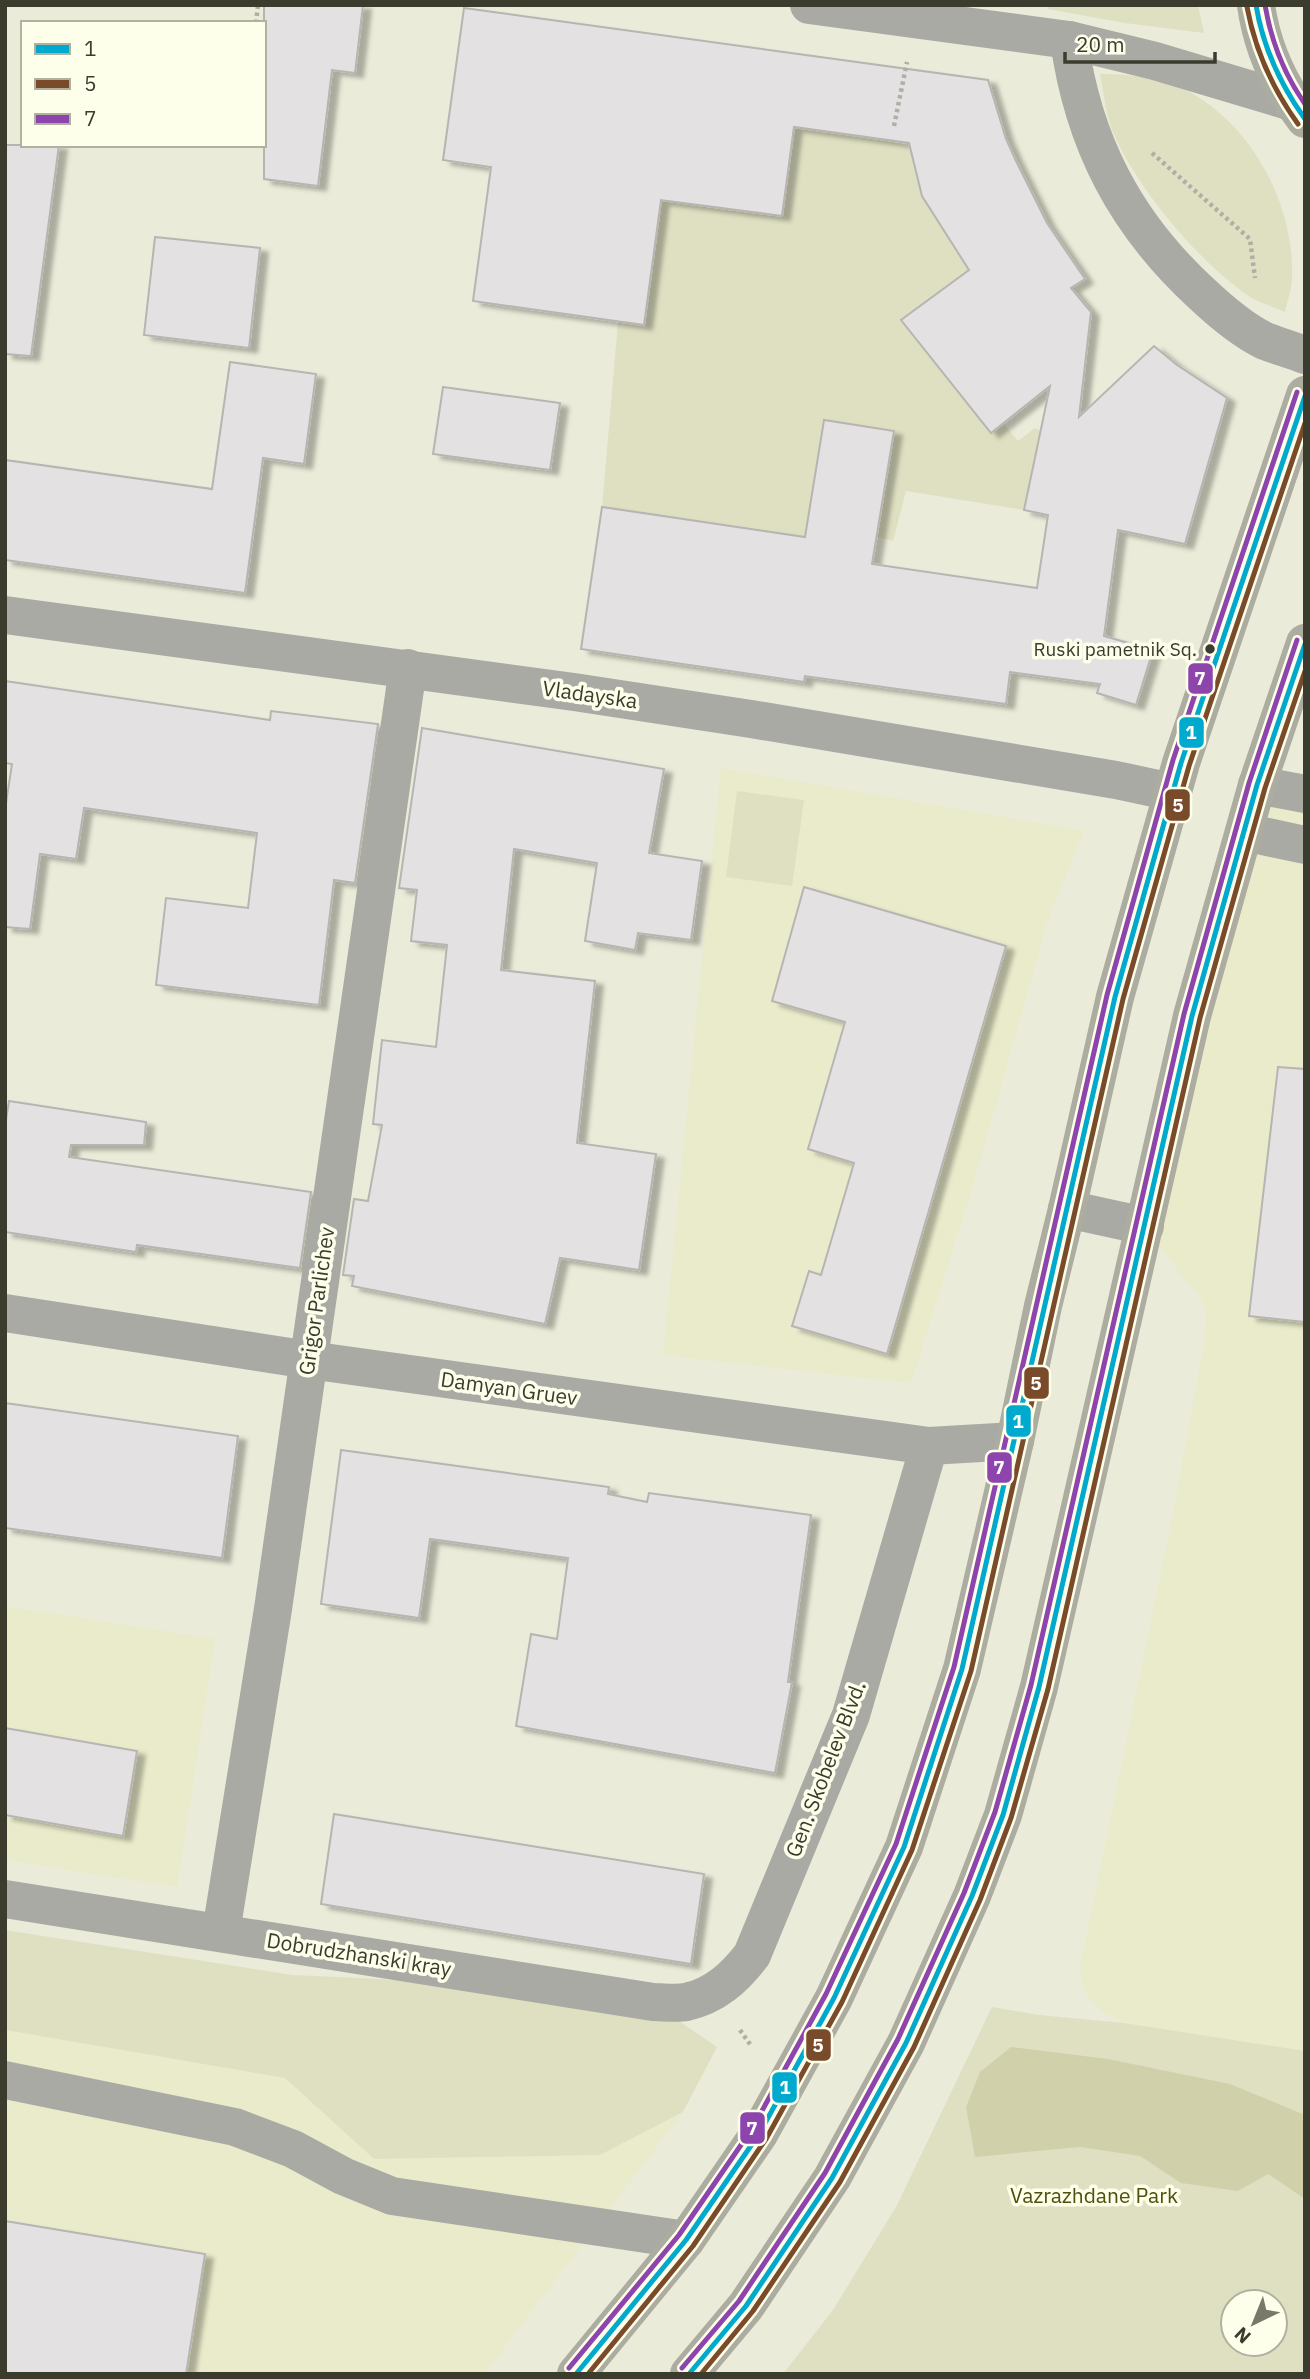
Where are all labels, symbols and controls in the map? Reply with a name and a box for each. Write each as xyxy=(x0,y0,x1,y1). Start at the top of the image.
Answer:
legend xyxy=(21,21,266,147)
scale bar xyxy=(1065,21,1216,65)
text: 20 m xyxy=(1076,30,1125,58)
text: 1 xyxy=(84,34,97,62)
text: 5 xyxy=(84,69,97,97)
text: 7 xyxy=(84,104,97,132)
place label: Ruski pametnik Sq. xyxy=(1033,637,1197,661)
marker: Ruski pametnik Sq. xyxy=(1203,642,1217,656)
line badge: 7 xyxy=(1187,662,1214,695)
text: 7 xyxy=(1194,666,1206,690)
street label: Vladayska xyxy=(541,673,640,715)
line badge: 1 xyxy=(1178,716,1205,749)
text: 1 xyxy=(1185,720,1197,744)
line badge: 5 xyxy=(1164,788,1191,822)
text: 5 xyxy=(1172,793,1184,817)
street label: Grigor Parlichev xyxy=(292,1225,340,1377)
street label: Damyan Gruev xyxy=(439,1365,579,1411)
line badge: 5 xyxy=(1023,1366,1050,1400)
text: 5 xyxy=(1030,1371,1042,1395)
line badge: 1 xyxy=(1005,1404,1032,1438)
text: 1 xyxy=(1012,1409,1024,1433)
line badge: 7 xyxy=(986,1451,1013,1484)
text: 7 xyxy=(993,1455,1005,1479)
street label: Gen. Skobelev Blvd. xyxy=(779,1676,872,1861)
street label: Dobrudzhanski kray xyxy=(265,1926,454,1983)
line badge: 5 xyxy=(805,2028,832,2062)
text: 5 xyxy=(812,2033,824,2057)
line badge: 1 xyxy=(771,2071,798,2104)
text: 1 xyxy=(779,2075,791,2099)
line badge: 7 xyxy=(739,2111,766,2145)
text: 7 xyxy=(746,2116,758,2140)
park label: Vazrazhdane Park xyxy=(1010,2181,1178,2209)
north arrow xyxy=(1219,2288,1289,2358)
text: N xyxy=(1229,2322,1256,2349)

